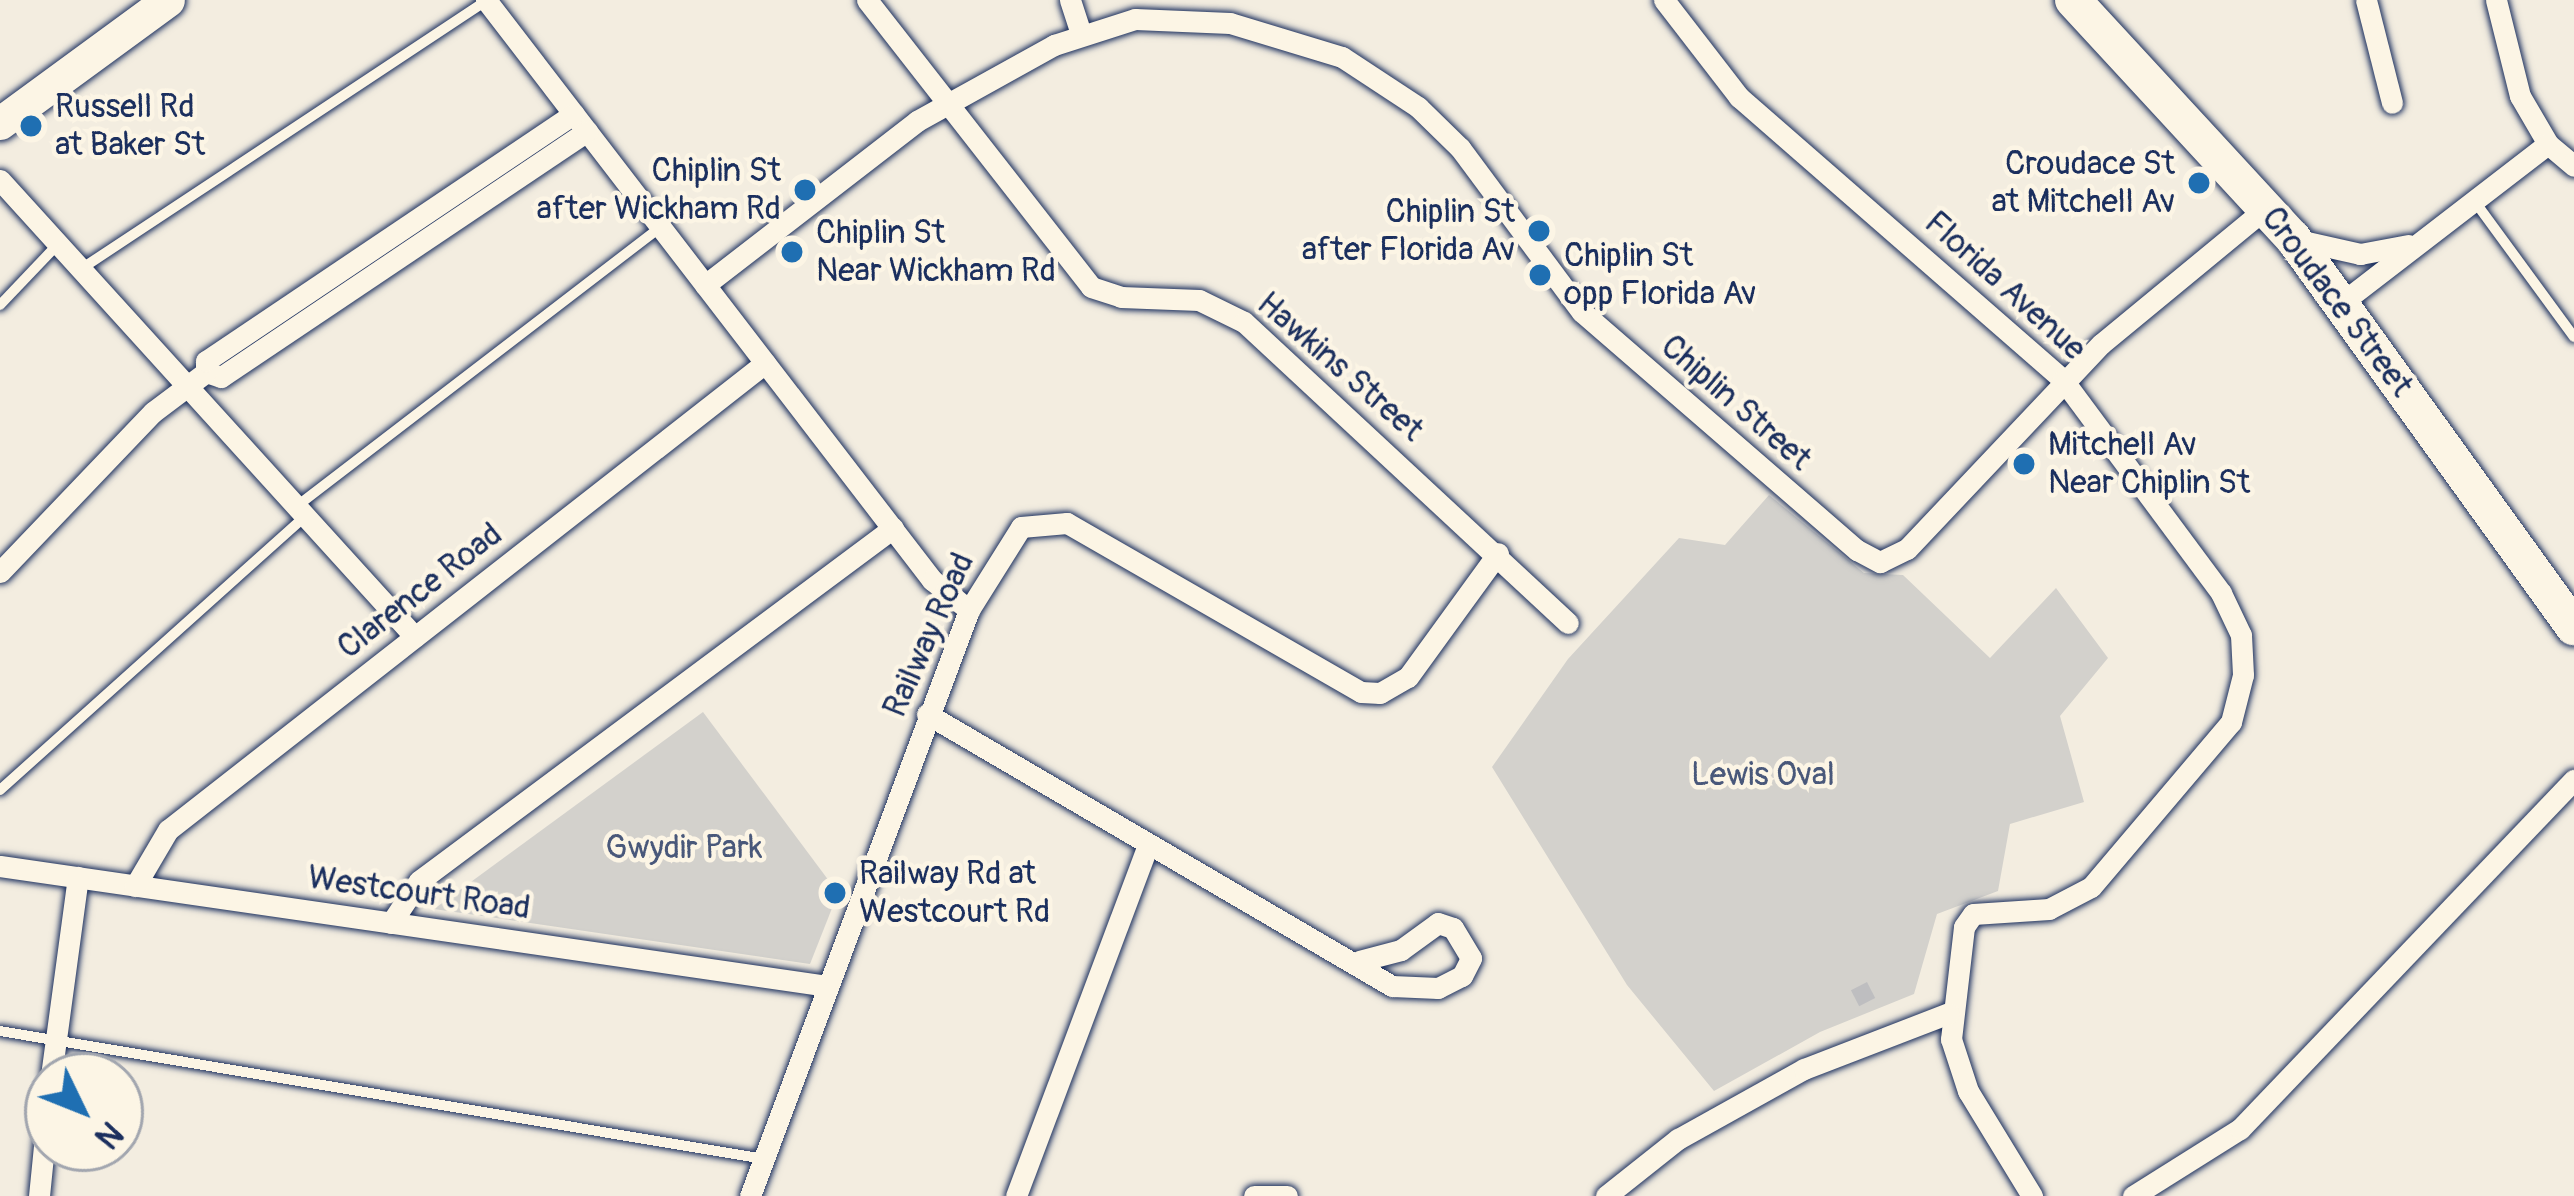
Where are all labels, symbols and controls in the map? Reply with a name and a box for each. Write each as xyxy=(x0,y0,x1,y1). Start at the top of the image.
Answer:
place label: Russell Rd at Baker St xyxy=(55,87,205,165)
marker: Russell Rd at Baker St xyxy=(18,113,44,139)
place label: Croudace St at Mitchell Av xyxy=(1992,144,2175,222)
place label: Chiplin St after Wickham Rd xyxy=(537,151,781,229)
marker: Croudace St at Mitchell Av xyxy=(2186,170,2212,196)
marker: Chiplin St after Wickham Rd xyxy=(792,177,818,203)
place label: Chiplin St after Florida Av xyxy=(1302,192,1515,270)
street label: Croudace Street xyxy=(2253,199,2421,405)
street label: Florida Avenue xyxy=(1916,203,2094,369)
place label: Chiplin St Near Wickham Rd xyxy=(816,213,1056,291)
marker: Chiplin St after Florida Av xyxy=(1526,218,1552,244)
place label: Chiplin St opp Florida Av xyxy=(1564,236,1756,314)
marker: Chiplin St Near Wickham Rd xyxy=(779,239,805,265)
marker: Chiplin St opp Florida Av xyxy=(1527,262,1553,288)
street label: Hawkins Street xyxy=(1249,284,1431,450)
street label: Chiplin Street xyxy=(1653,327,1819,479)
place label: Mitchell Av Near Chiplin St xyxy=(2048,425,2250,503)
marker: Mitchell Av Near Chiplin St xyxy=(2011,451,2037,477)
street label: Clarence Road xyxy=(330,515,510,667)
street label: Railway Road xyxy=(875,547,983,723)
park label: Lewis Oval xyxy=(1691,755,1835,795)
park label: Gwydir Park xyxy=(605,828,763,868)
place label: Railway Rd at Westcourt Rd xyxy=(859,854,1050,932)
street label: Westcourt Road xyxy=(305,858,533,928)
marker: Railway Rd at Westcourt Rd xyxy=(822,880,848,906)
north arrow xyxy=(24,1052,144,1172)
text: N xyxy=(86,1113,131,1157)

